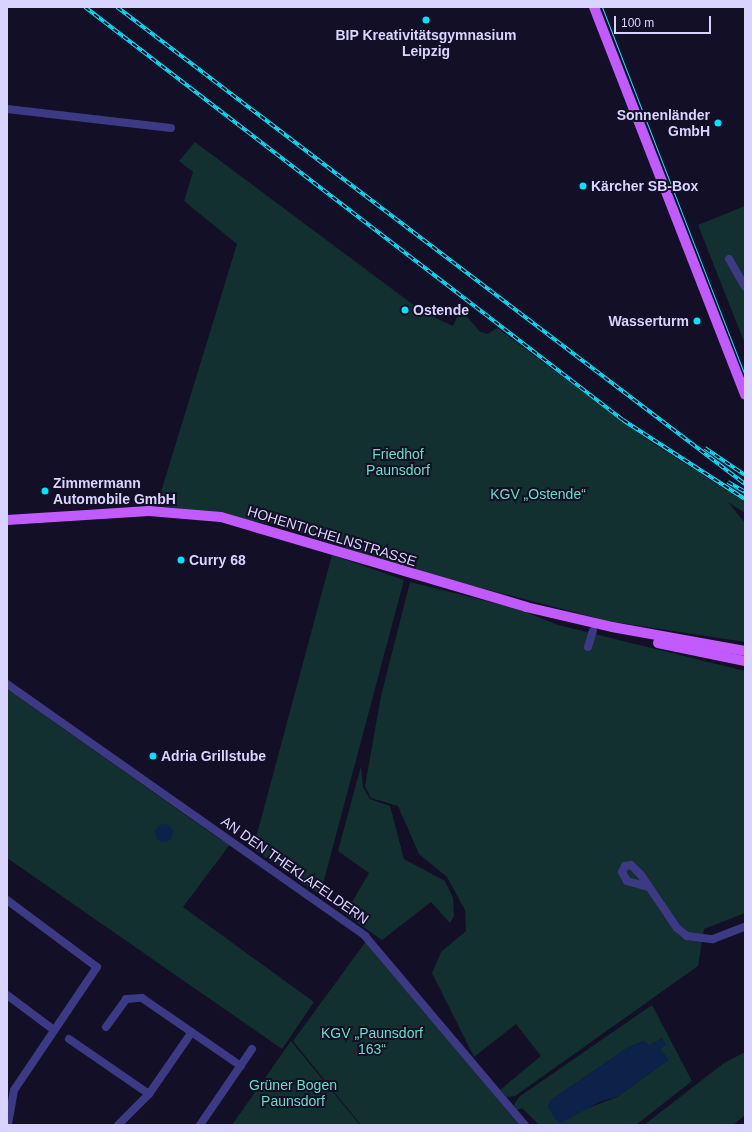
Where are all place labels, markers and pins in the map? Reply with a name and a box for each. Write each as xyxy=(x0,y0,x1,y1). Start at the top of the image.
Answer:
marker: BIP Kreativitätsgymnasium Leipzig xyxy=(421,15,431,25)
place label: BIP Kreativitätsgymnasium Leipzig xyxy=(335,27,517,60)
place label: Sonnenländer GmbH xyxy=(617,107,710,140)
marker: Sonnenländer GmbH xyxy=(713,118,723,128)
place label: Kärcher SB-Box xyxy=(591,178,698,194)
marker: Kärcher SB-Box xyxy=(578,181,588,191)
place label: Ostende xyxy=(413,302,469,318)
marker: Ostende xyxy=(400,305,410,315)
place label: Wasserturm xyxy=(609,313,689,329)
marker: Wasserturm xyxy=(692,316,702,326)
place label: Zimmermann Automobile GmbH xyxy=(53,475,176,508)
marker: Zimmermann Automobile GmbH xyxy=(40,486,50,496)
place label: Curry 68 xyxy=(189,552,246,568)
marker: Curry 68 xyxy=(176,555,186,565)
place label: Adria Grillstube xyxy=(161,748,266,764)
marker: Adria Grillstube xyxy=(148,751,158,761)

